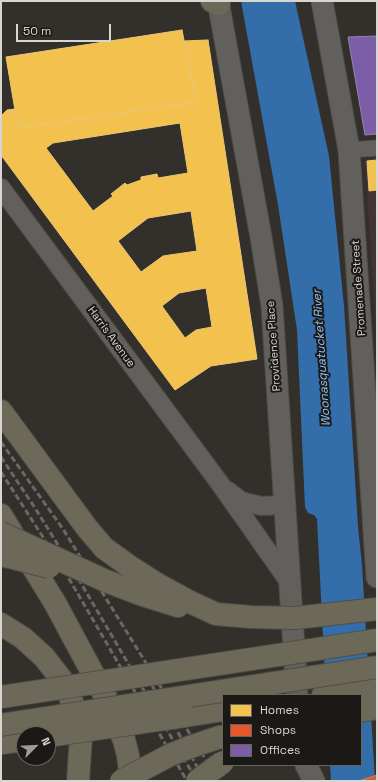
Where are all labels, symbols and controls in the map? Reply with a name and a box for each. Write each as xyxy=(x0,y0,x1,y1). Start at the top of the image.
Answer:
scale bar xyxy=(18,16,113,42)
text: 50 m xyxy=(23,23,51,39)
street label: Promenade Street xyxy=(349,240,369,336)
water label: Woonasquatucket River xyxy=(310,289,334,427)
street label: Providence Place xyxy=(264,300,284,392)
street label: Harris Avenue xyxy=(84,304,138,370)
legend xyxy=(222,694,362,766)
text: Homes xyxy=(260,702,299,718)
text: Shops xyxy=(260,722,296,738)
north arrow xyxy=(16,726,56,766)
text: N xyxy=(38,735,54,748)
text: Offices xyxy=(260,742,300,758)

